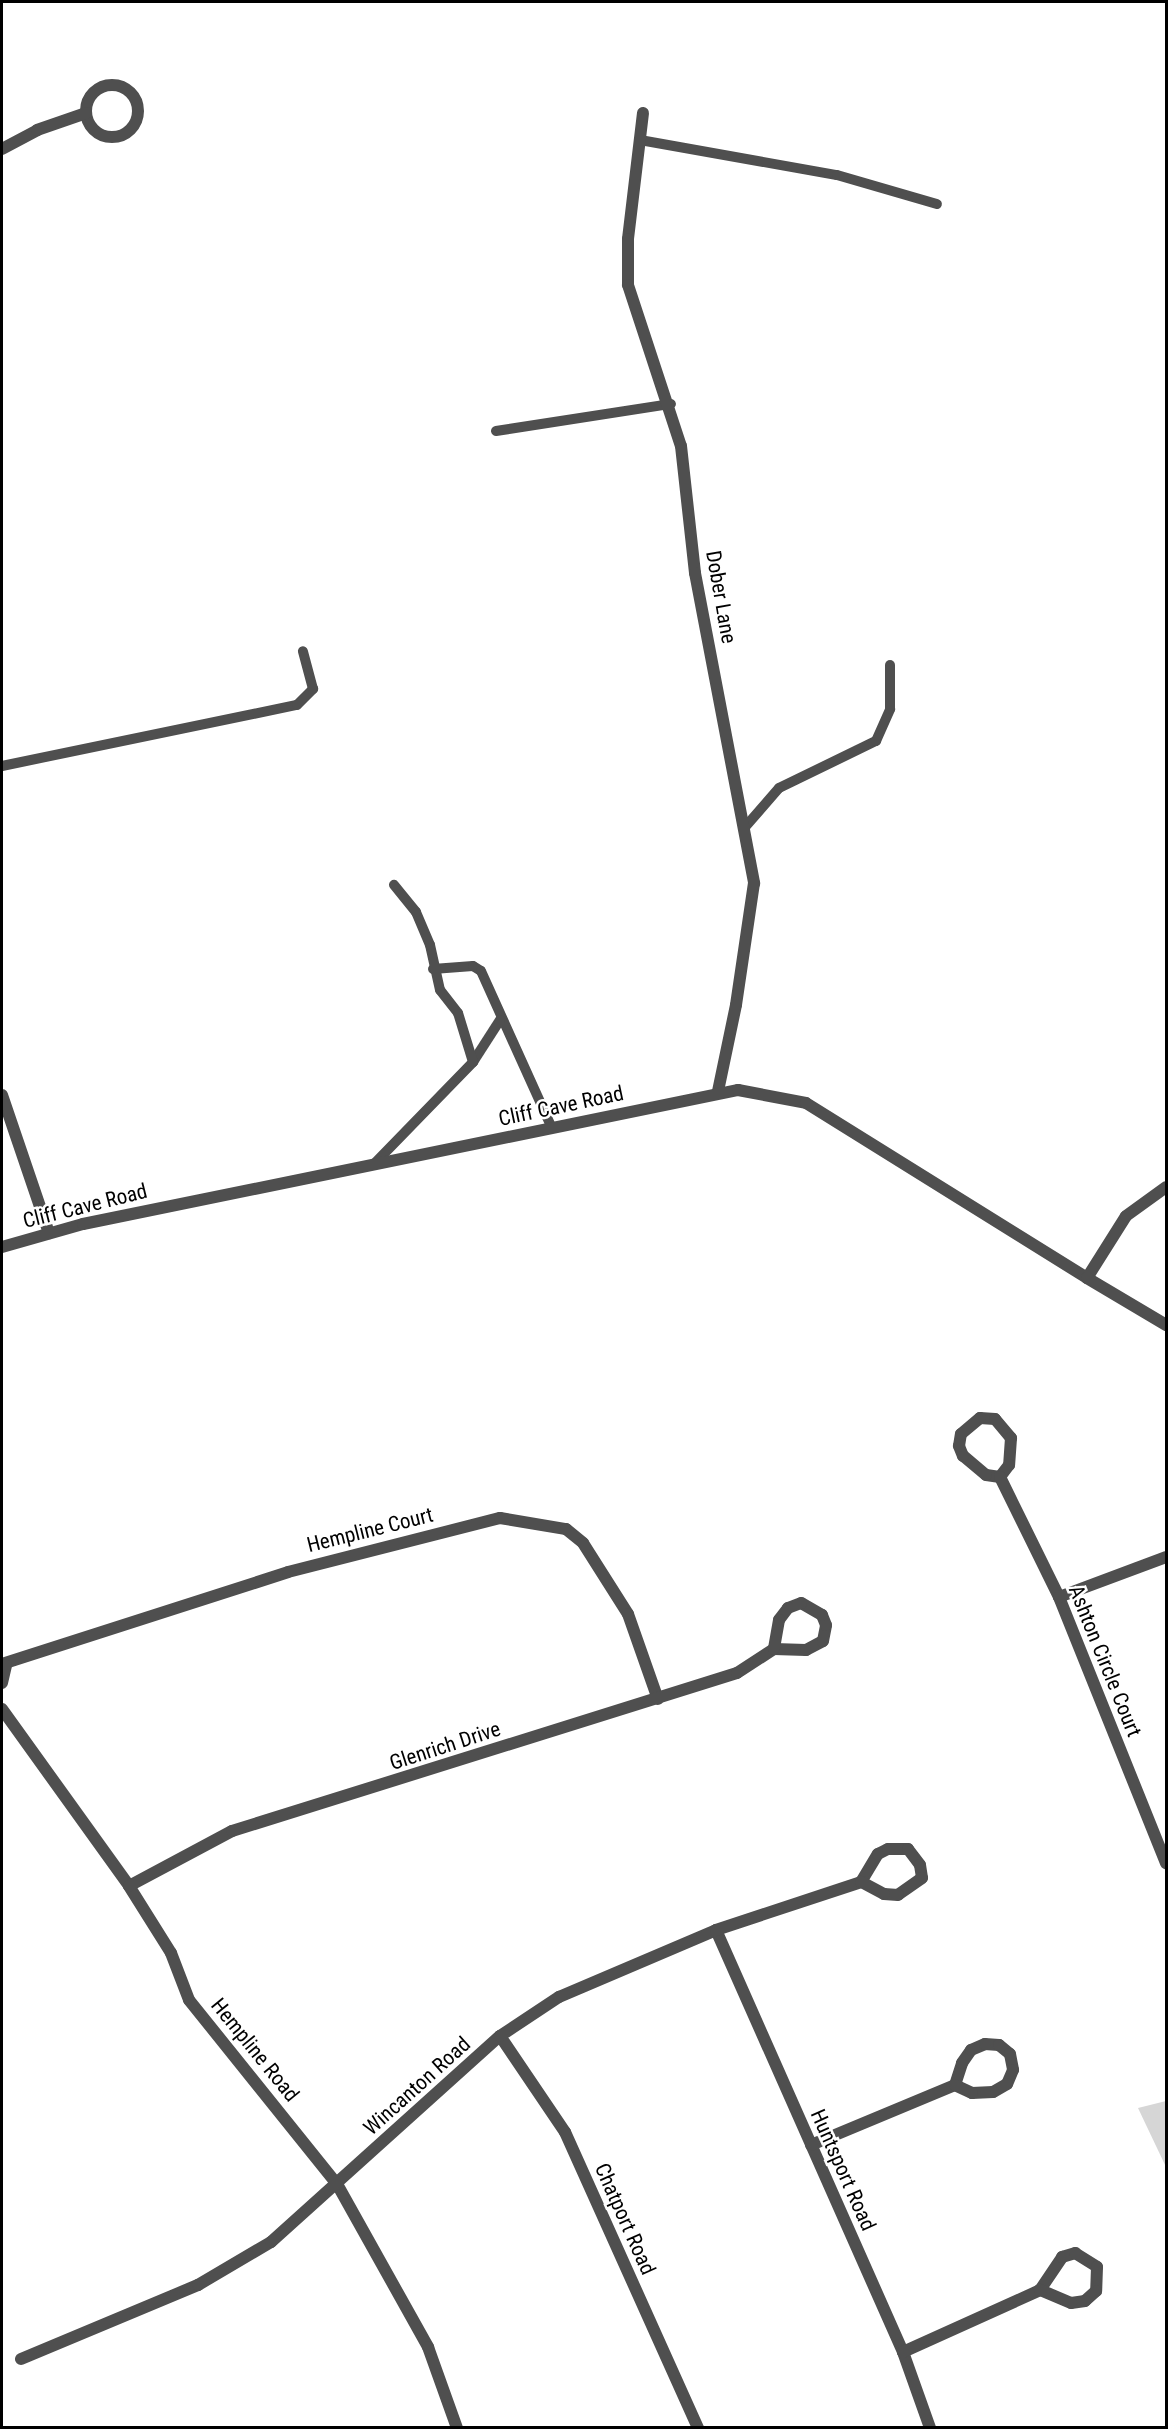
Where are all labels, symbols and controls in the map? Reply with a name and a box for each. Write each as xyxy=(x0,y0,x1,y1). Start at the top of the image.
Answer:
street label: Dober Lane xyxy=(700,549,742,645)
street label: Cliff Cave Road xyxy=(496,1080,626,1132)
street label: Cliff Cave Road xyxy=(20,1178,150,1234)
street label: Hempline Court xyxy=(304,1502,436,1558)
street label: Ashton Circle Court xyxy=(1063,1582,1147,1740)
street label: Glenrich Drive xyxy=(386,1716,504,1776)
street label: Hempline Road xyxy=(206,1993,304,2107)
street label: Wincanton Road xyxy=(359,2032,475,2140)
street label: Huntsport Road xyxy=(805,2105,881,2235)
street label: Chatport Road xyxy=(589,2159,661,2279)

